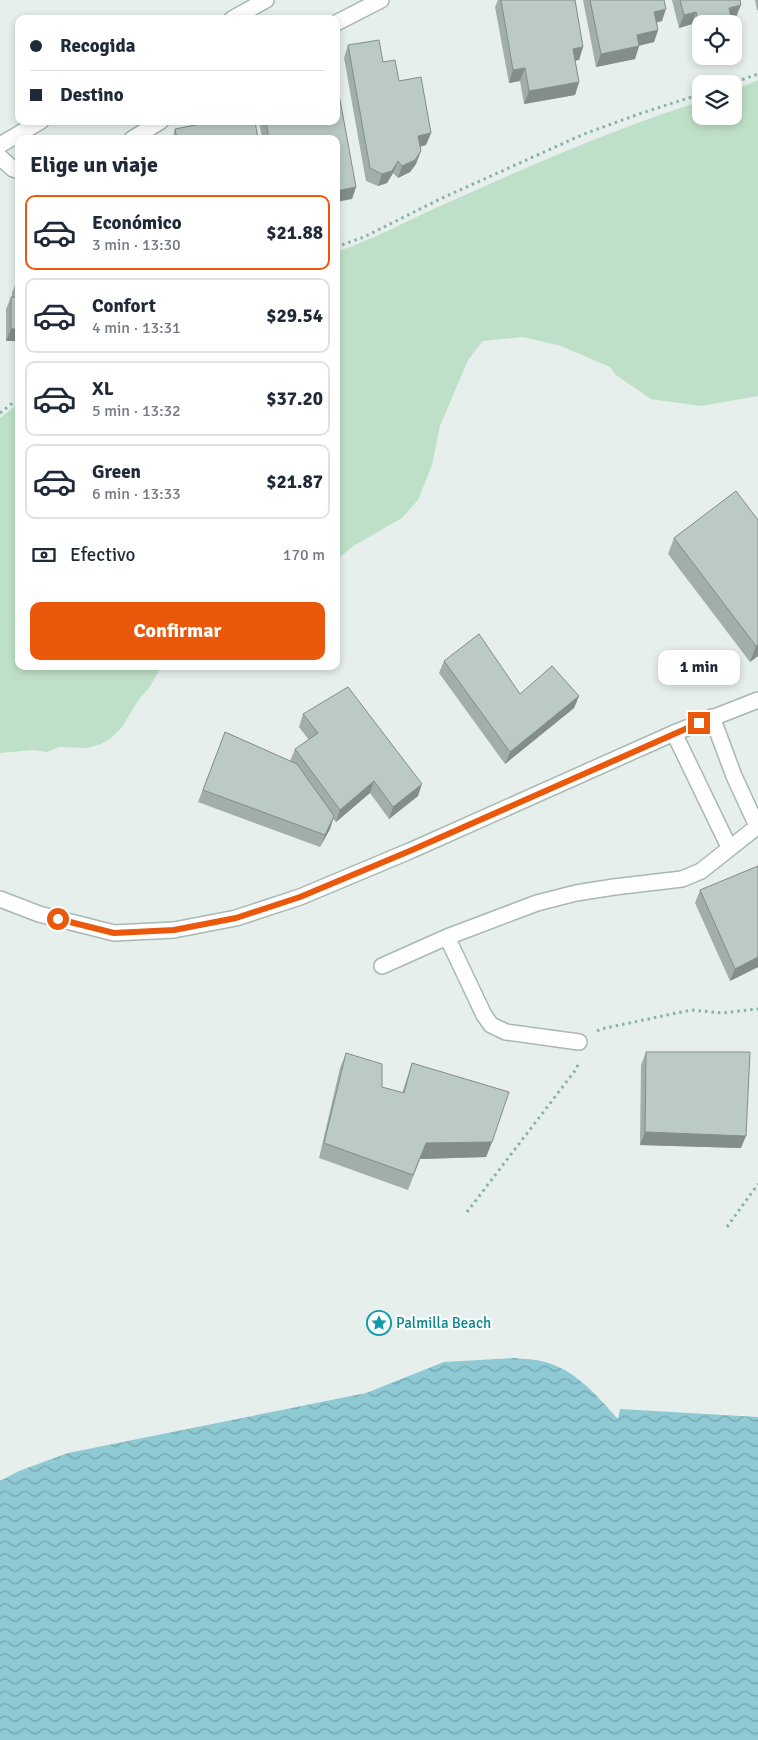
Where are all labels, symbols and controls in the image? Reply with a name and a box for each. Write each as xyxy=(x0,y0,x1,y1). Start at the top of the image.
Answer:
map controls xyxy=(692,15,742,125)
button: locate xyxy=(692,15,742,65)
text: Recogida xyxy=(60,34,135,58)
button: layers xyxy=(692,75,742,125)
text: Destino xyxy=(60,83,124,107)
text: Elige un viaje xyxy=(30,151,158,178)
icon: car xyxy=(32,210,77,255)
text: Económico xyxy=(92,211,182,235)
text: $21.88 xyxy=(266,221,323,245)
text: 3 min · 13:30 xyxy=(92,235,181,255)
icon: car xyxy=(32,293,77,338)
text: Confort xyxy=(92,294,156,318)
text: $29.54 xyxy=(266,304,323,328)
text: 4 min · 13:31 xyxy=(92,318,181,338)
icon: car xyxy=(32,376,77,421)
text: XL xyxy=(92,377,114,401)
text: $37.20 xyxy=(266,387,323,411)
text: 5 min · 13:32 xyxy=(92,401,181,421)
icon: car xyxy=(32,459,77,504)
text: Green xyxy=(92,460,141,484)
text: $21.87 xyxy=(266,470,323,494)
text: 6 min · 13:33 xyxy=(92,484,181,504)
icon: cash xyxy=(30,541,58,569)
text: Efectivo xyxy=(70,543,135,567)
text: 170 m xyxy=(283,545,325,565)
button: Confirmar xyxy=(30,602,325,660)
callout: 1 min xyxy=(658,650,740,686)
text: 1 min xyxy=(680,657,718,677)
route end xyxy=(688,712,710,734)
route start xyxy=(47,908,69,930)
place icon: Palmilla Beach xyxy=(366,1310,392,1336)
place label: Palmilla Beach xyxy=(396,1314,491,1332)

